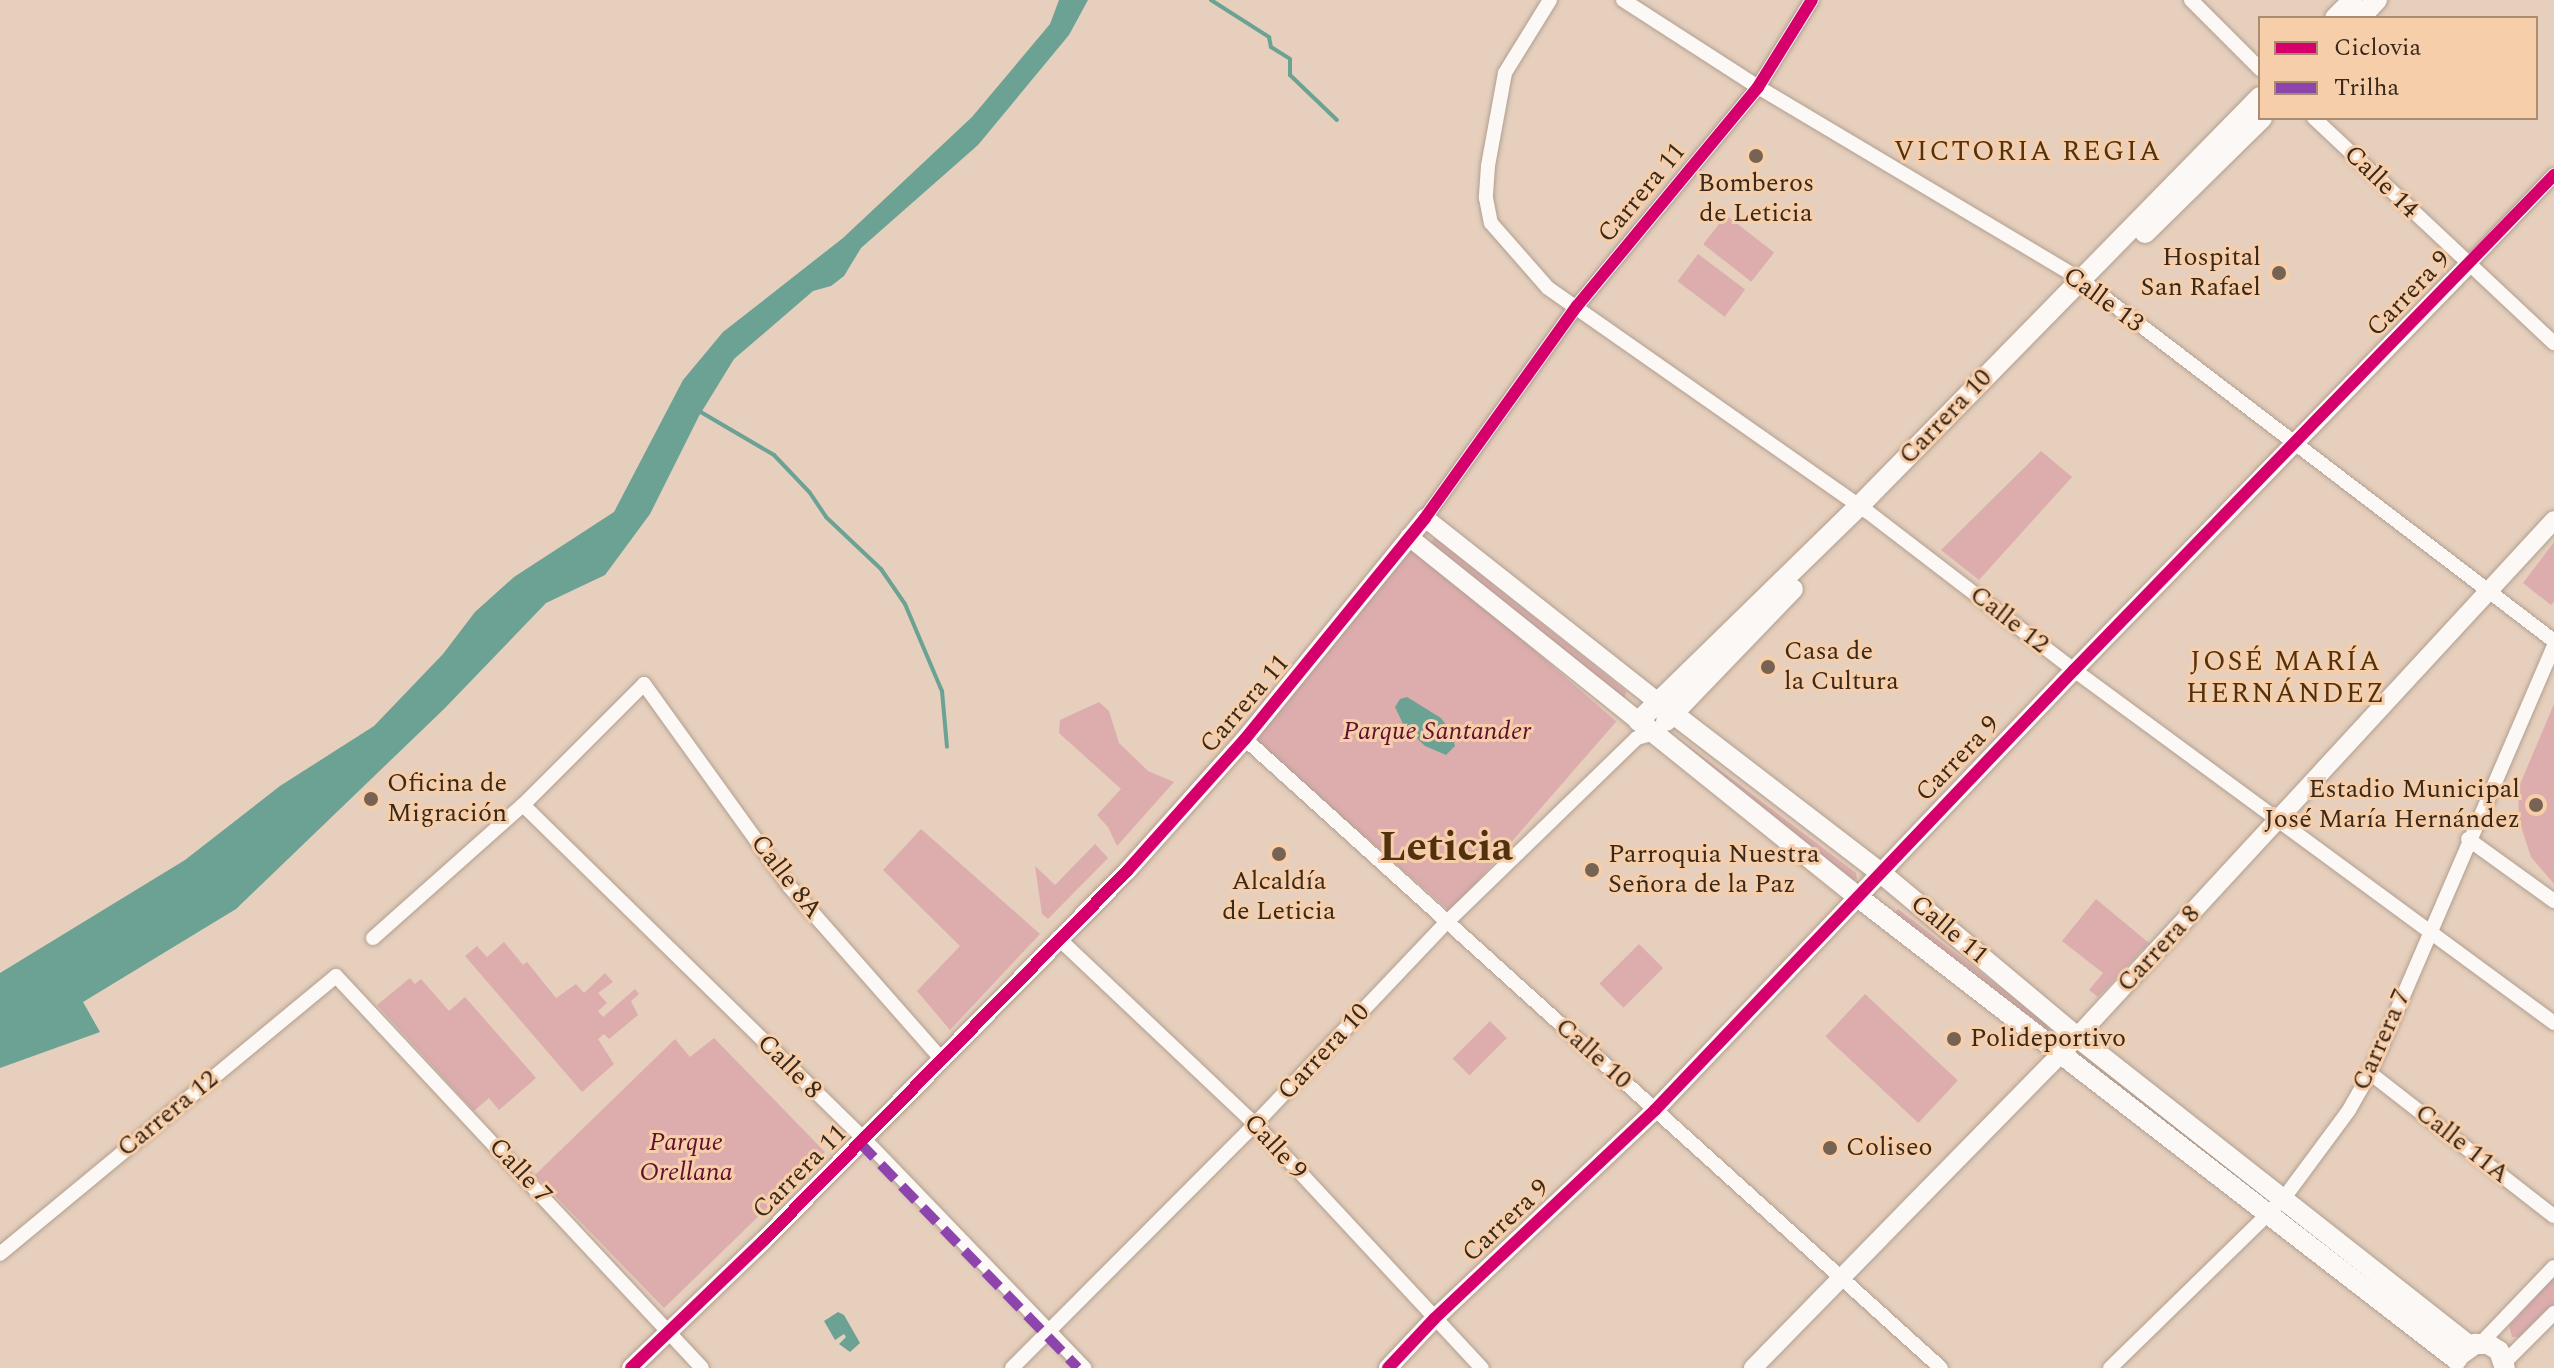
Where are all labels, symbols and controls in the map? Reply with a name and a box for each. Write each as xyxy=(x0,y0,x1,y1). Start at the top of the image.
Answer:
legend xyxy=(2258,16,2538,120)
text: Ciclovia xyxy=(2334,30,2421,66)
text: Trilha xyxy=(2334,70,2399,106)
district label: VICTORIA REGIA xyxy=(1894,135,2162,169)
street label: Carrera 11 xyxy=(1591,137,1693,249)
street label: Calle 14 xyxy=(2337,139,2425,225)
marker: Bomberos de Leticia xyxy=(1747,147,1765,165)
place label: Bomberos de Leticia xyxy=(1698,168,1814,230)
place label: Hospital San Rafael xyxy=(2141,242,2261,304)
street label: Carrera 9 xyxy=(2360,244,2458,344)
street label: Calle 13 xyxy=(2057,260,2149,340)
marker: Hospital San Rafael xyxy=(2268,262,2290,284)
street label: Carrera 10 xyxy=(1893,363,1999,471)
street label: Calle 12 xyxy=(1963,579,2055,661)
place label: Casa de la Cultura xyxy=(1784,636,1899,698)
district label: JOSÉ MARÍA HERNÁNDEZ xyxy=(2186,645,2386,711)
street label: Carrera 11 xyxy=(1194,648,1296,760)
marker: Casa de la Cultura xyxy=(1759,658,1777,676)
street label: Carrera 9 xyxy=(1909,709,2007,809)
park label: Parque Santander xyxy=(1343,716,1531,748)
place label: Oficina de Migración xyxy=(387,768,507,830)
place label: Estadio Municipal José María Hernández xyxy=(2264,774,2520,836)
marker: Oficina de Migración xyxy=(362,790,380,808)
marker: Estadio Municipal José María Hernández xyxy=(2527,796,2545,814)
district label: Leticia xyxy=(1379,823,1513,873)
street label: Calle 8A xyxy=(743,829,829,925)
place label: Parroquia Nuestra Señora de la Paz xyxy=(1608,839,1820,900)
marker: Alcaldía de Leticia xyxy=(1270,845,1288,863)
marker: Parroquia Nuestra Señora de la Paz xyxy=(1583,861,1601,879)
place label: Alcaldía de Leticia xyxy=(1222,866,1336,928)
street label: Calle 11 xyxy=(1904,889,1994,971)
street label: Carrera 8 xyxy=(2111,899,2207,999)
street label: Carrera 7 xyxy=(2346,984,2418,1096)
street label: Carrera 10 xyxy=(1271,997,1377,1107)
street label: Calle 10 xyxy=(1548,1012,1638,1096)
place label: Polideportivo xyxy=(1970,1023,2126,1055)
street label: Calle 8 xyxy=(750,1028,828,1106)
marker: Polideportivo xyxy=(1945,1030,1963,1048)
street label: Carrera 12 xyxy=(111,1064,225,1164)
street label: Calle 11A xyxy=(2409,1097,2515,1191)
street label: Calle 9 xyxy=(1237,1108,1313,1186)
street label: Carrera 11 xyxy=(746,1118,854,1226)
park label: Parque Orellana xyxy=(639,1127,733,1188)
street label: Calle 7 xyxy=(482,1132,558,1210)
place label: Coliseo xyxy=(1846,1132,1933,1164)
marker: Coliseo xyxy=(1821,1139,1839,1157)
street label: Carrera 9 xyxy=(1456,1173,1556,1269)

